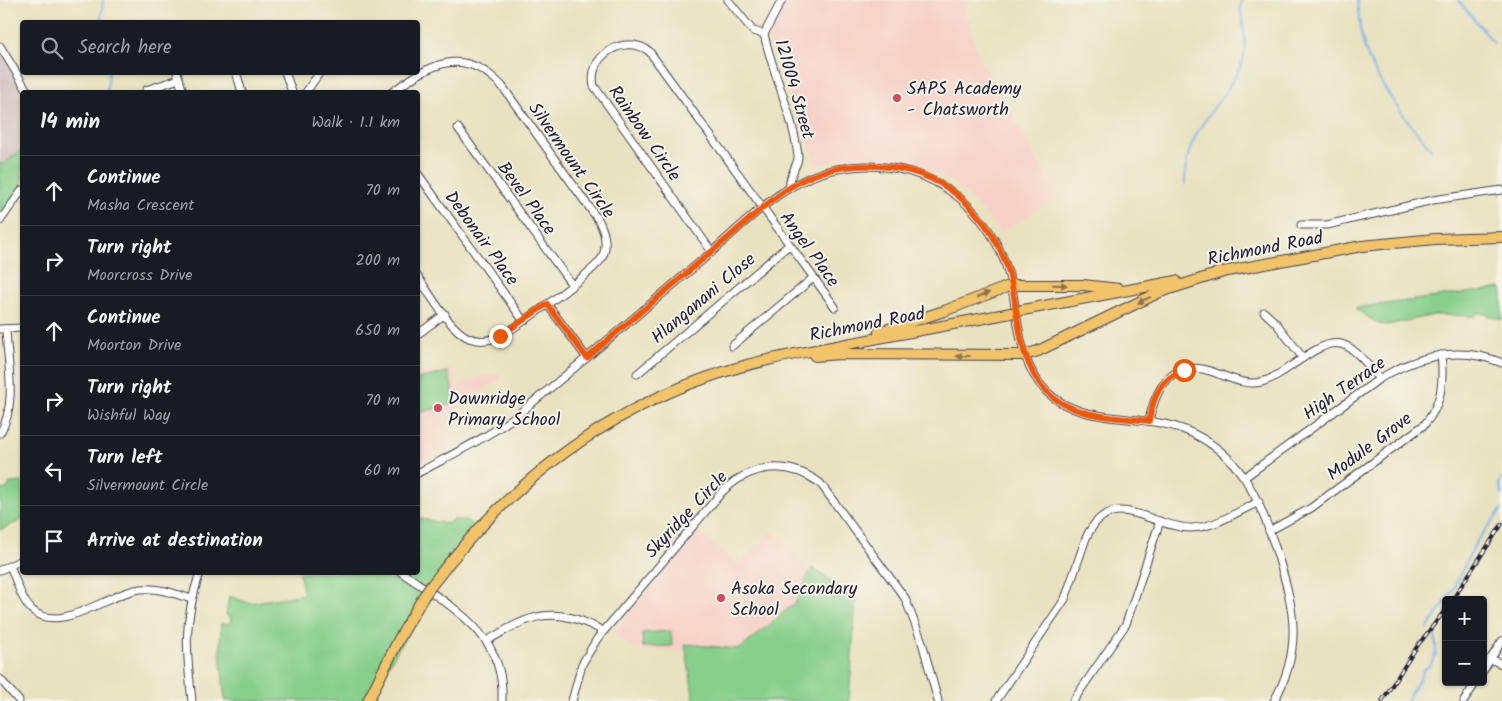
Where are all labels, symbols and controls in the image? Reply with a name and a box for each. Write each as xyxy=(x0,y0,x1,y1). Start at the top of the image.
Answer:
search box xyxy=(20,20,420,75)
text: Search here xyxy=(78,33,172,63)
icon: search xyxy=(38,34,66,62)
street label: 121004 Street xyxy=(765,36,822,144)
place label: SAPS Academy - Chatsworth xyxy=(907,75,1022,125)
street label: Rainbow Circle xyxy=(600,80,688,188)
marker: SAPS Academy - Chatsworth xyxy=(891,92,903,104)
street label: Silvermount Circle xyxy=(520,97,622,225)
text: 14 min xyxy=(40,106,100,139)
text: Walk · 1.1 km xyxy=(311,110,400,135)
street label: Bevel Place xyxy=(489,156,563,242)
text: Continue xyxy=(87,163,160,193)
icon: ahead xyxy=(40,177,68,205)
text: 70 m xyxy=(365,178,400,203)
street label: Debonair Place xyxy=(436,185,525,293)
text: Masha Crescent xyxy=(87,193,194,218)
street label: Angel Place xyxy=(771,206,846,294)
street label: Richmond Road xyxy=(1205,224,1326,275)
text: Turn right xyxy=(87,233,172,263)
street label: Hlanganani Close xyxy=(645,246,763,352)
icon: right xyxy=(40,247,68,275)
text: 200 m xyxy=(356,248,400,273)
text: Moorcross Drive xyxy=(87,263,193,288)
one-way arrow xyxy=(1053,281,1069,289)
one-way arrow xyxy=(976,291,990,299)
one-way arrow xyxy=(1137,296,1151,304)
street label: Richmond Road xyxy=(807,300,928,351)
text: Continue xyxy=(87,303,160,333)
icon: ahead xyxy=(40,317,68,345)
text: 650 m xyxy=(355,318,400,343)
route end xyxy=(489,325,512,348)
text: Moorton Drive xyxy=(87,333,181,358)
street label: High Terrace xyxy=(1297,350,1392,429)
one-way arrow xyxy=(955,352,971,360)
route start xyxy=(1173,359,1196,382)
text: Turn right xyxy=(87,373,172,403)
place label: Dawnridge Primary School xyxy=(448,385,561,435)
icon: right xyxy=(40,387,68,415)
text: 70 m xyxy=(365,388,400,413)
marker: Dawnridge Primary School xyxy=(432,402,444,414)
text: Wishful Way xyxy=(87,403,170,428)
street label: Module Grove xyxy=(1321,405,1419,489)
text: Turn left xyxy=(87,443,162,473)
icon: left xyxy=(40,457,68,485)
text: 60 m xyxy=(364,458,400,483)
street label: Skyridge Circle xyxy=(639,465,736,566)
text: Silvermount Circle xyxy=(87,473,208,498)
text: Arrive at destination xyxy=(87,526,263,556)
icon: arrive xyxy=(40,527,68,555)
place label: Asoka Secondary School xyxy=(731,575,858,625)
marker: Asoka Secondary School xyxy=(715,592,727,604)
map controls xyxy=(1442,596,1487,686)
button: + xyxy=(1442,596,1487,641)
button: − xyxy=(1442,641,1487,686)

